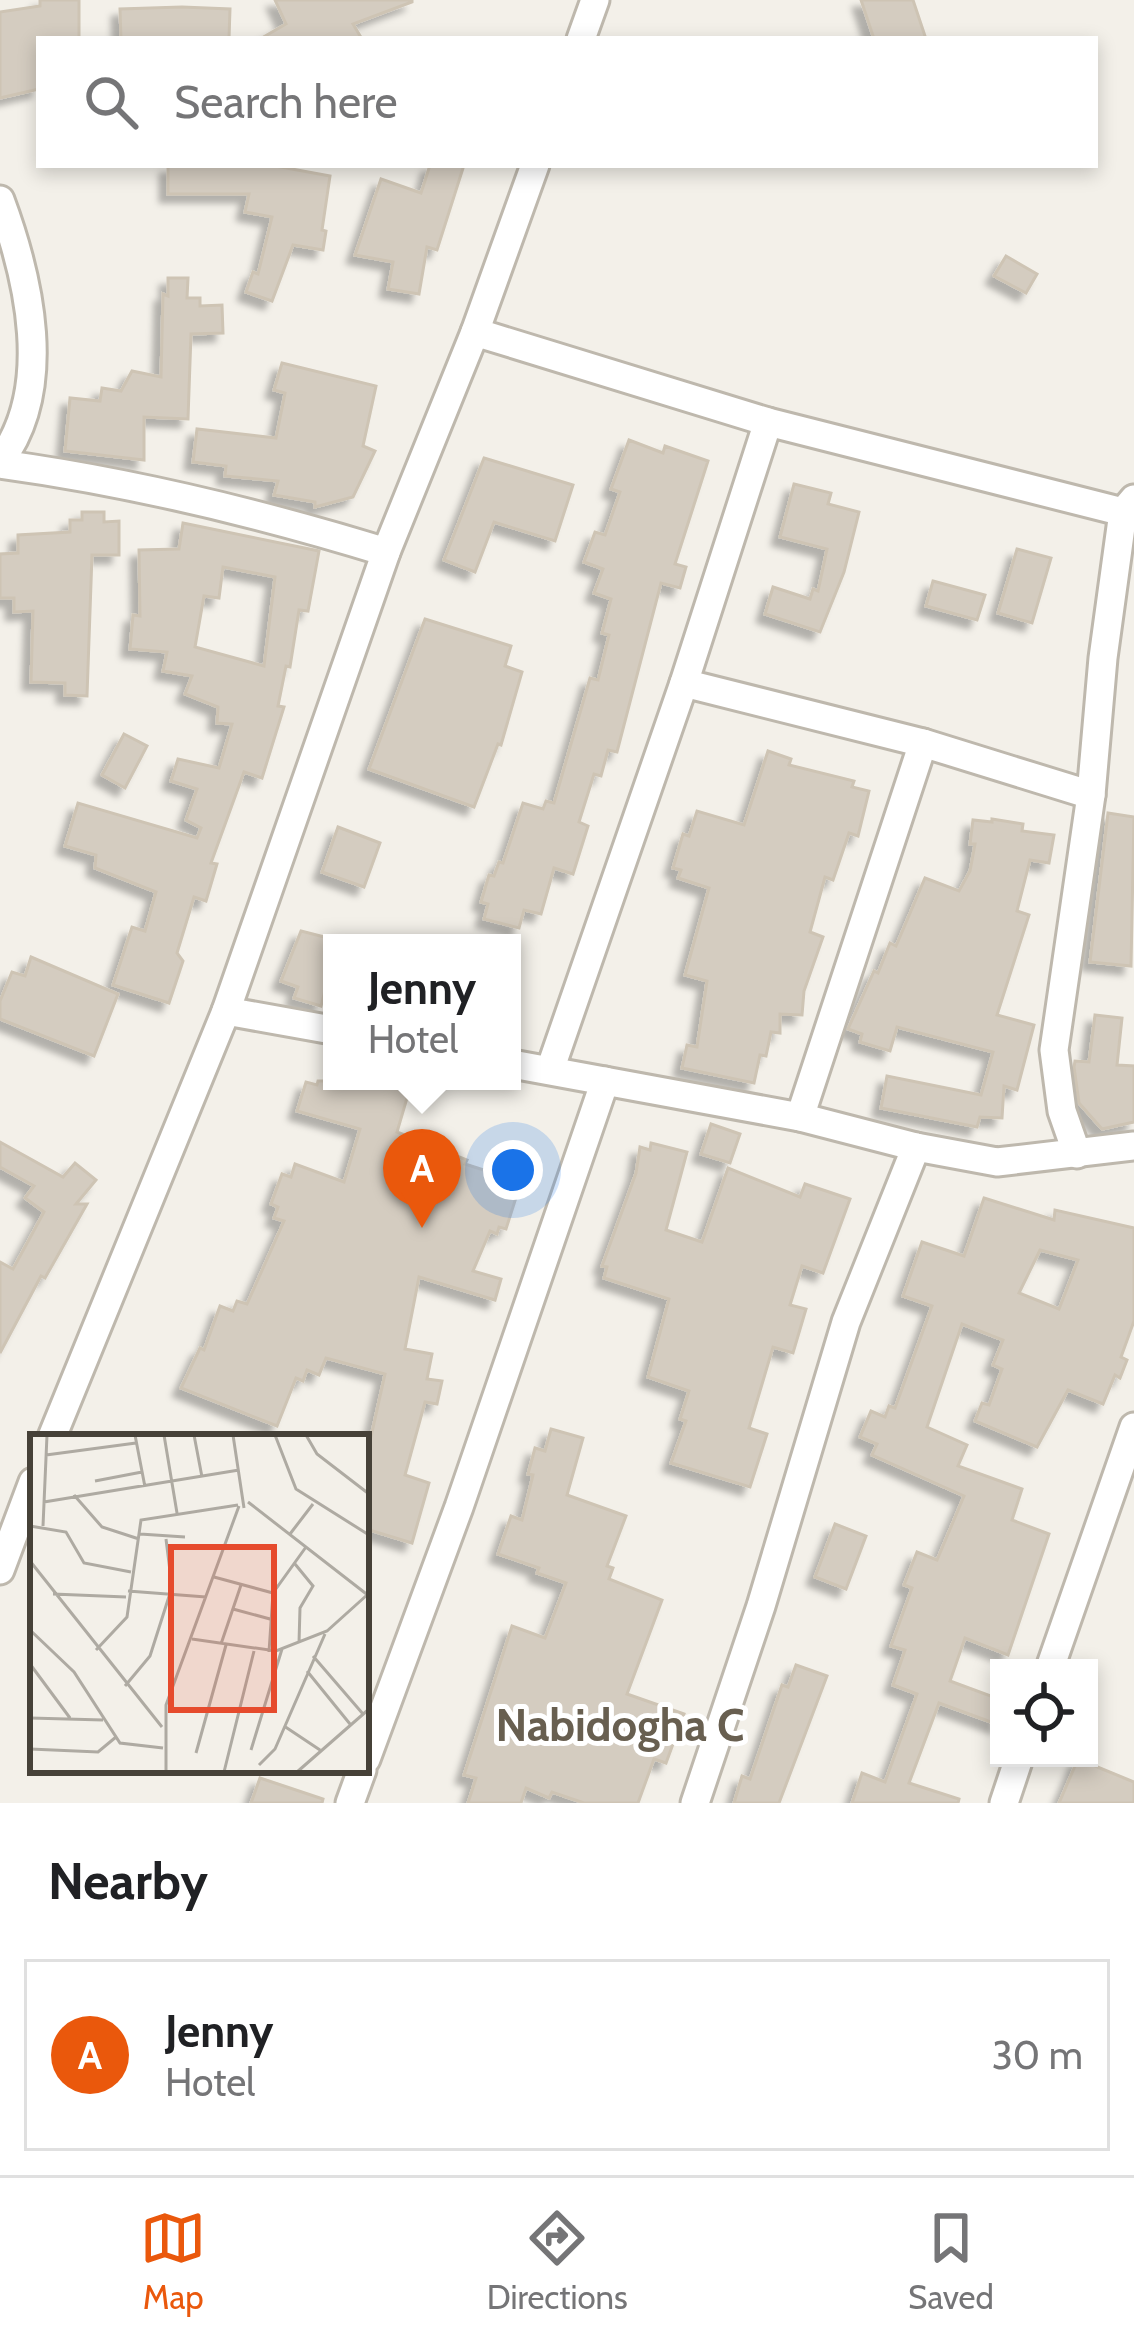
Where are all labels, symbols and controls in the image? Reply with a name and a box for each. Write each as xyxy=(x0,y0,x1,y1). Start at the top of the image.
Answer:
search box xyxy=(36,36,1098,168)
icon: search xyxy=(78,69,144,135)
text: Search here xyxy=(174,75,398,129)
popup xyxy=(323,934,521,1090)
text: Jenny xyxy=(368,961,476,1015)
text: Hotel xyxy=(368,1015,458,1063)
pin: A xyxy=(383,1129,461,1228)
your location xyxy=(483,1140,543,1200)
inset map xyxy=(30,1434,369,1773)
map controls xyxy=(990,1659,1098,1767)
button: locate xyxy=(990,1659,1098,1767)
district label: Nabidogha C xyxy=(496,1698,744,1752)
text: Nearby xyxy=(48,1850,208,1912)
text: Jenny xyxy=(165,2004,273,2058)
text: A xyxy=(78,2031,102,2079)
text: 30 m xyxy=(992,2031,1083,2079)
text: Hotel xyxy=(165,2058,255,2106)
tab: Map xyxy=(140,2205,206,2317)
tab: Directions xyxy=(487,2205,628,2317)
tab: Saved xyxy=(908,2205,994,2317)

